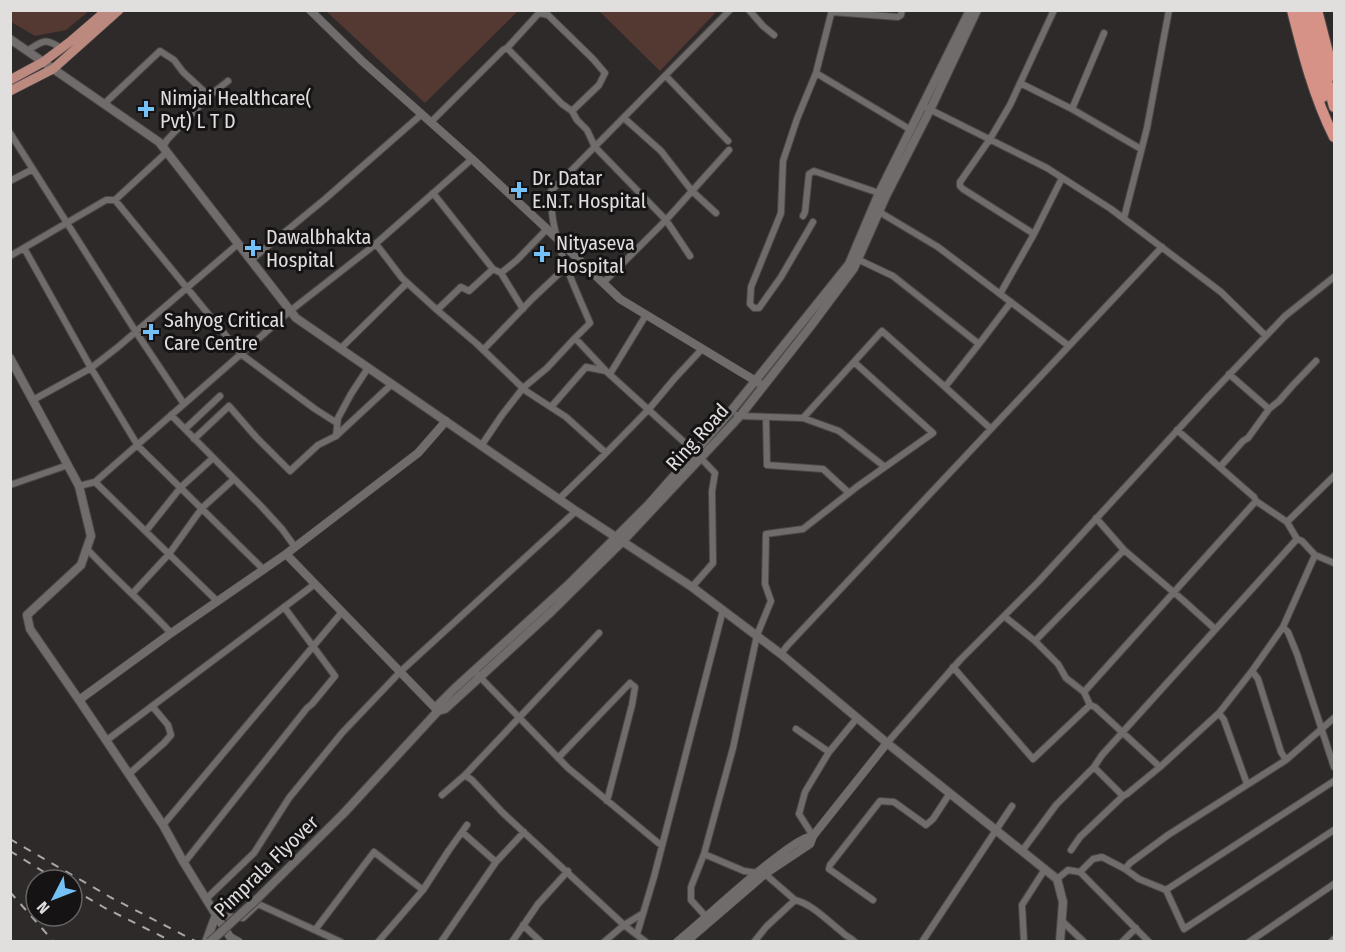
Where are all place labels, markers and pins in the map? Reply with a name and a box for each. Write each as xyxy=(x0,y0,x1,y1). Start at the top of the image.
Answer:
place label: Nimjai Healthcare( Pvt) L T D xyxy=(160,86,311,133)
marker: Nimjai Healthcare( Pvt) L T D xyxy=(137,100,155,118)
place label: Dr. Datar E.N.T. Hospital xyxy=(532,166,646,213)
marker: Dr. Datar E.N.T. Hospital xyxy=(510,181,528,199)
place label: Dawalbhakta Hospital xyxy=(266,225,371,272)
place label: Nityaseva Hospital xyxy=(556,231,635,278)
marker: Dawalbhakta Hospital xyxy=(244,239,262,257)
marker: Nityaseva Hospital xyxy=(533,245,551,263)
place label: Sahyog Critical Care Centre xyxy=(164,308,284,355)
marker: Sahyog Critical Care Centre xyxy=(142,323,160,341)

